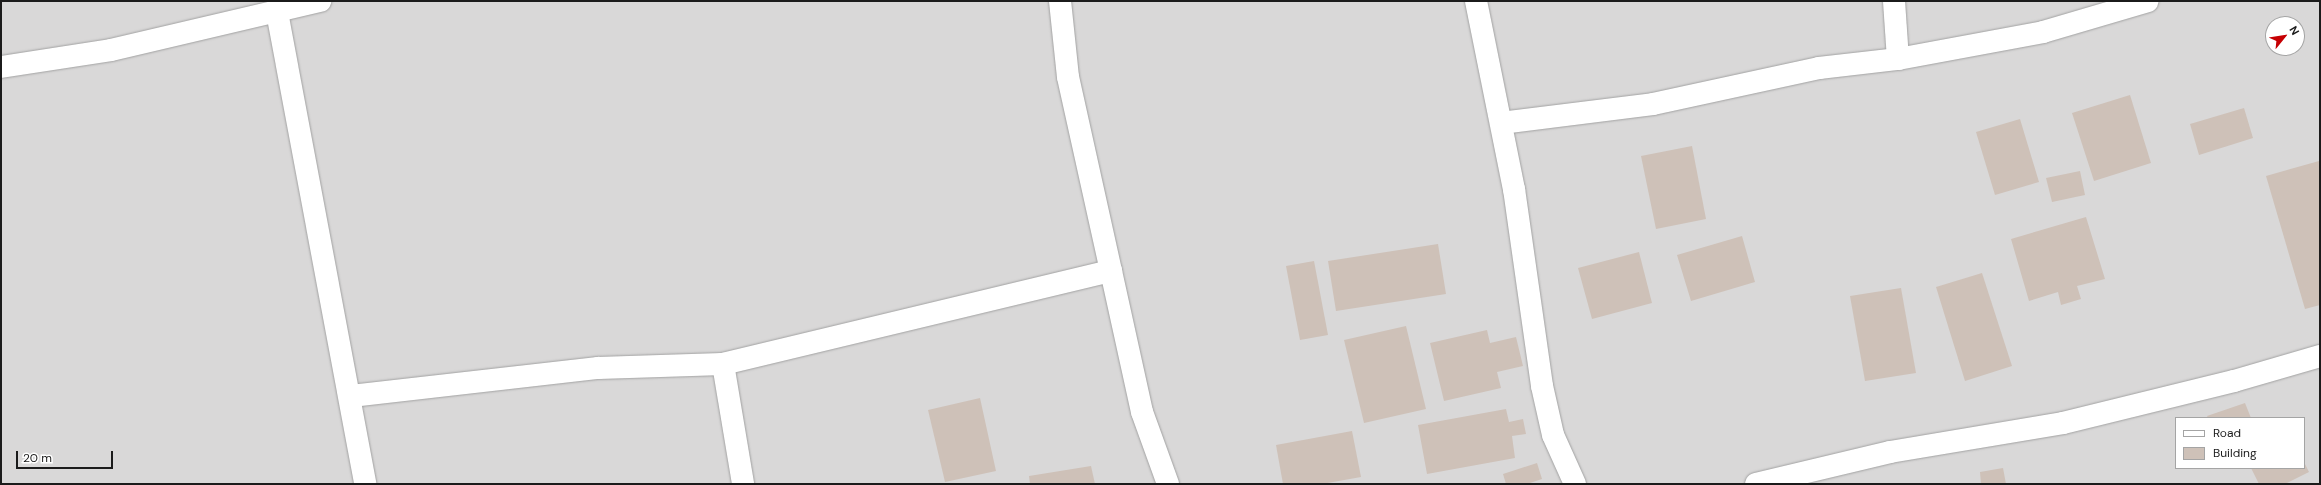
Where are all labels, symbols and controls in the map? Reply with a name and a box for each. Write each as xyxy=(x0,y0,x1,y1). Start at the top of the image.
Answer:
north arrow xyxy=(2265,16,2305,56)
text: N xyxy=(2286,24,2303,37)
legend xyxy=(2175,417,2305,469)
text: Road xyxy=(2213,425,2241,441)
scale bar xyxy=(18,443,115,469)
text: Building xyxy=(2213,445,2257,461)
text: 20 m xyxy=(23,450,52,466)

